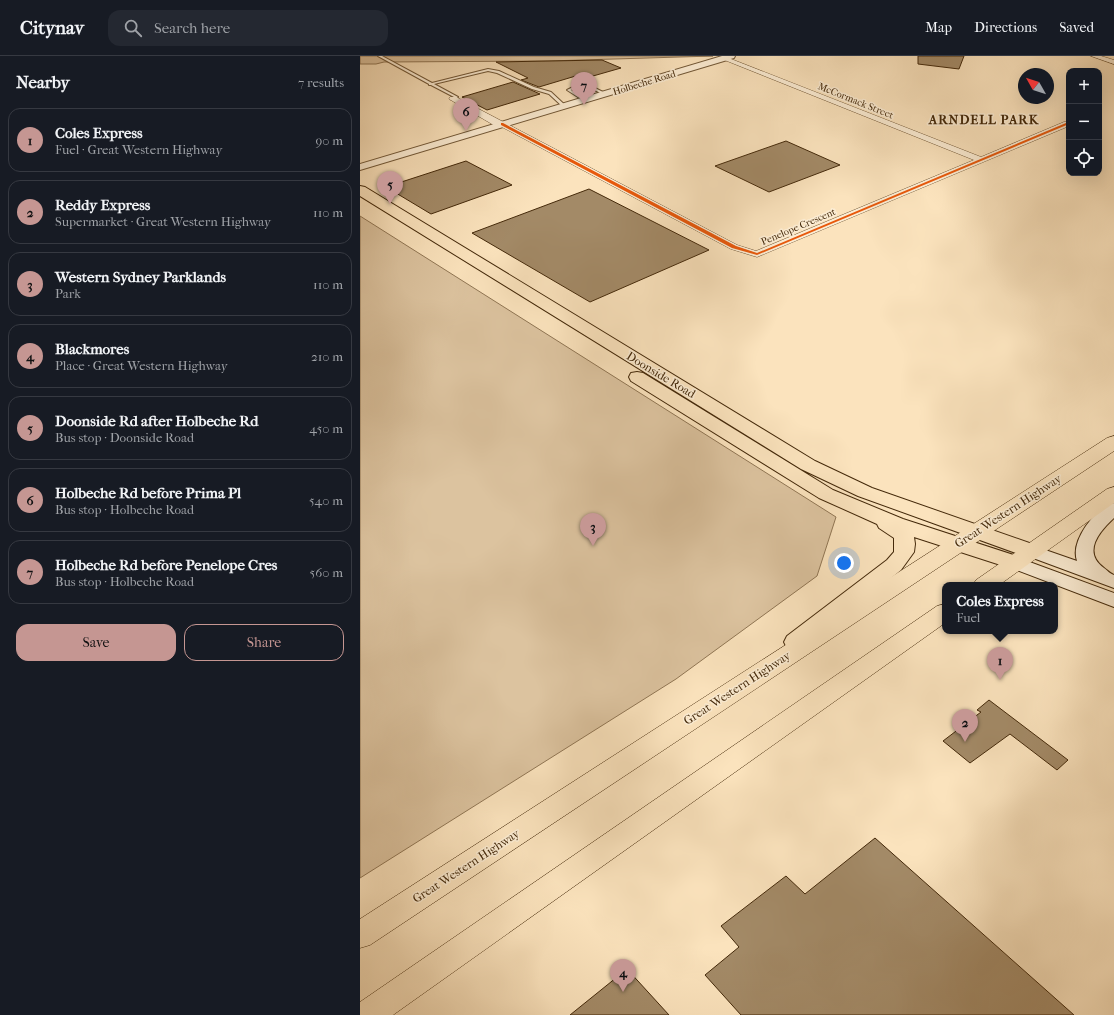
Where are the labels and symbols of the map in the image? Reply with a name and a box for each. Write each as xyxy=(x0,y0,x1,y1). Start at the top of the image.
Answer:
street label: Holbeche Road xyxy=(611,68,678,98)
north arrow xyxy=(1018,68,1054,104)
pin: 7 xyxy=(571,72,597,105)
street label: McCormack Street xyxy=(816,80,896,122)
pin: 6 xyxy=(453,98,479,131)
district label: ARNDELL PARK xyxy=(928,112,1040,127)
pin: 5 xyxy=(377,171,403,204)
street label: Penelope Crescent xyxy=(759,206,838,248)
street label: Doonside Road xyxy=(624,349,698,401)
street label: Great Western Highway xyxy=(952,471,1065,551)
pin: 3 xyxy=(580,513,606,546)
your location xyxy=(834,553,854,573)
pin: 1 xyxy=(987,647,1013,680)
street label: Great Western Highway xyxy=(681,648,794,728)
pin: 2 xyxy=(952,709,978,742)
street label: Great Western Highway xyxy=(410,826,523,906)
pin: 4 xyxy=(610,959,636,992)

